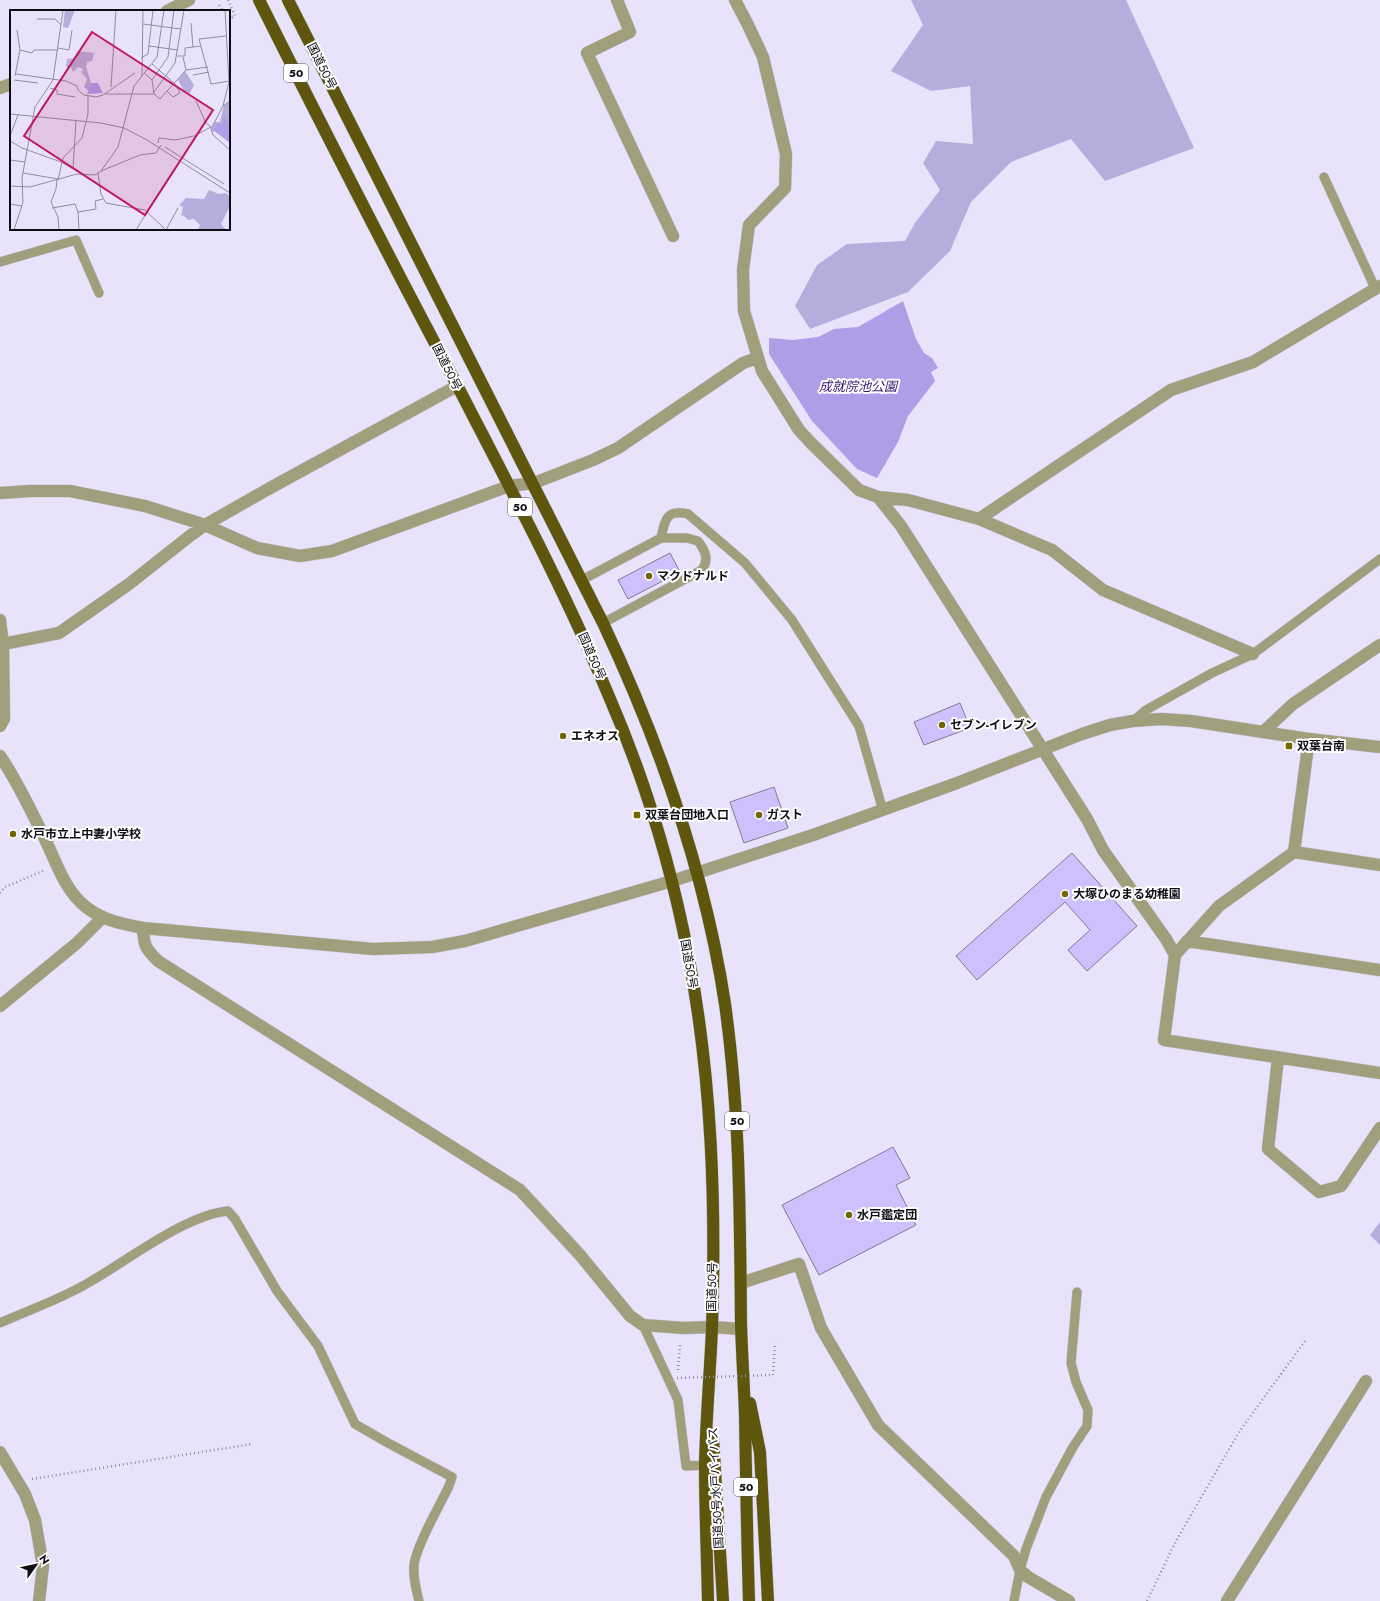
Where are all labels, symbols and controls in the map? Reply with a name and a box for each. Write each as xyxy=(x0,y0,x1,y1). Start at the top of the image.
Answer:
inset map xyxy=(10,10,230,230)
street label: 国道50号 xyxy=(303,40,341,92)
road number: 50 xyxy=(284,64,308,82)
street label: 国道50号 xyxy=(428,341,466,393)
water label: 成就院池公園 xyxy=(819,377,899,396)
road number: 50 xyxy=(508,498,532,516)
place label: マクドナルド xyxy=(657,567,729,585)
marker: マクドナルド xyxy=(644,571,654,581)
street label: 国道50号 xyxy=(574,630,610,682)
place label: セブン-イレブン xyxy=(950,716,1037,734)
marker: セブン-イレブン xyxy=(937,720,947,730)
place label: エネオス xyxy=(571,727,619,745)
marker: エネオス xyxy=(558,731,568,741)
place label: 双葉台南 xyxy=(1297,737,1345,755)
marker: 双葉台南 xyxy=(1284,741,1294,751)
place label: 双葉台団地入口 xyxy=(645,806,729,824)
place label: ガスト xyxy=(767,806,803,824)
marker: 双葉台団地入口 xyxy=(632,810,642,820)
marker: ガスト xyxy=(754,810,764,820)
place label: 水戸市立上中妻小学校 xyxy=(21,825,141,843)
marker: 水戸市立上中妻小学校 xyxy=(8,829,18,839)
place label: 大塚ひのまる幼稚園 xyxy=(1073,885,1181,903)
marker: 大塚ひのまる幼稚園 xyxy=(1060,889,1070,899)
street label: 国道50号 xyxy=(676,938,702,990)
road number: 50 xyxy=(725,1112,749,1130)
place label: 水戸鑑定団 xyxy=(857,1206,917,1224)
marker: 水戸鑑定団 xyxy=(844,1210,854,1220)
street label: 国道50号 xyxy=(703,1262,721,1312)
street label: 国道50号水戸バイパス xyxy=(704,1427,728,1549)
road number: 50 xyxy=(734,1478,758,1496)
north arrow xyxy=(16,1545,56,1585)
text: N xyxy=(35,1552,53,1568)

